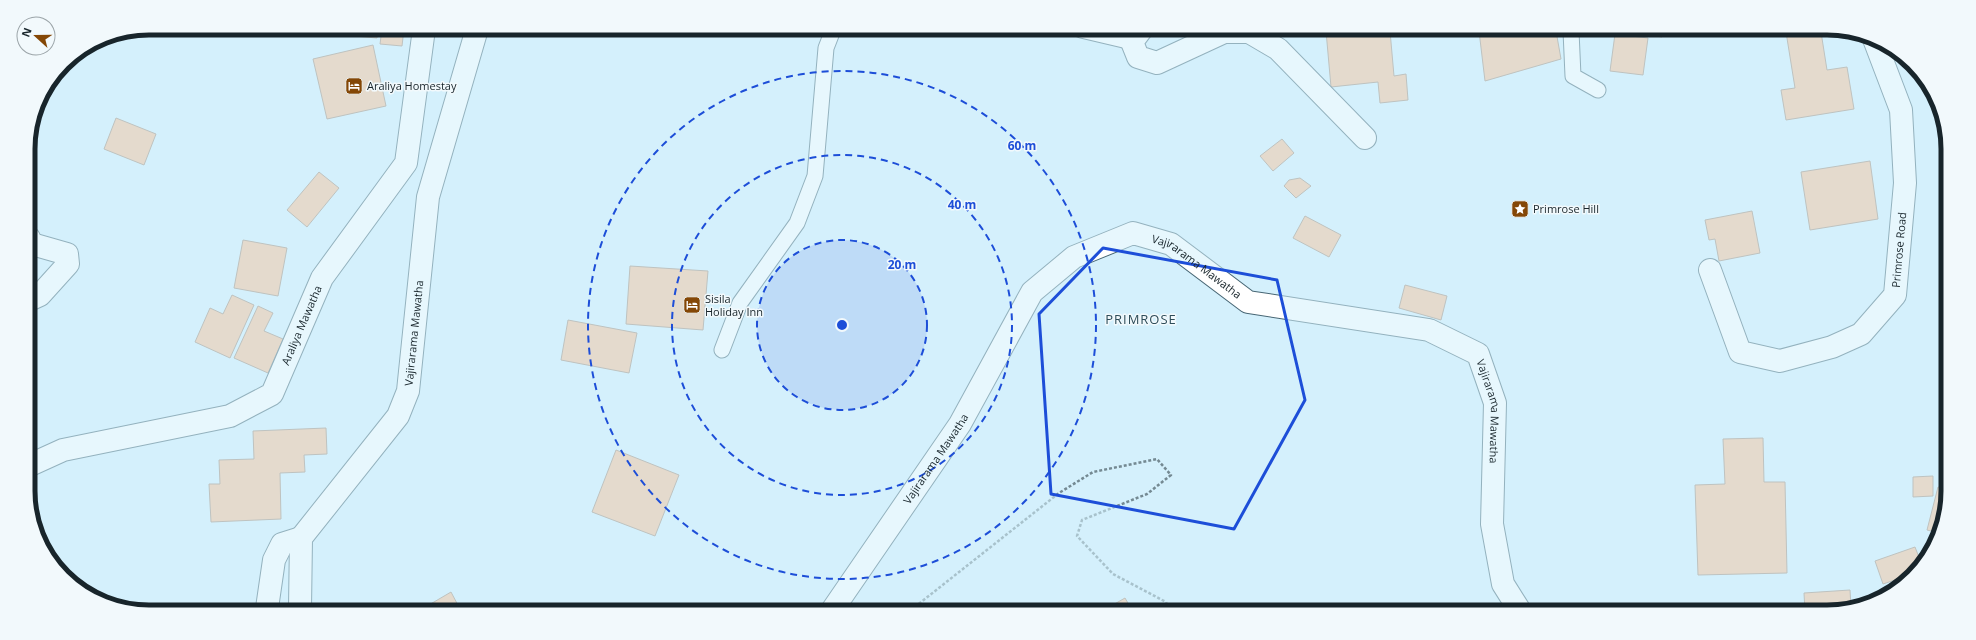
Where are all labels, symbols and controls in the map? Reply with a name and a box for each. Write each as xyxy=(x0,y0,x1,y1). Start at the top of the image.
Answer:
north arrow xyxy=(16,16,56,56)
text: N xyxy=(18,25,35,39)
hotel icon: Araliya Homestay xyxy=(344,76,364,96)
place label: Araliya Homestay xyxy=(367,78,457,93)
text: 60 m xyxy=(1008,137,1036,154)
text: 40 m xyxy=(948,196,976,213)
place icon: Primrose Hill xyxy=(1510,199,1530,219)
place label: Primrose Hill xyxy=(1533,201,1599,216)
street label: Primrose Road xyxy=(1888,211,1909,288)
street label: Vajirarama Mawatha xyxy=(1150,231,1245,302)
text: 20 m xyxy=(888,256,916,273)
street label: Vajirarama Mawatha xyxy=(401,279,426,387)
street label: Araliya Mawatha xyxy=(277,283,325,367)
place label: Sisila Holiday Inn xyxy=(705,291,763,319)
hotel icon: Sisila Holiday Inn xyxy=(682,295,702,315)
district label: PRIMROSE xyxy=(1105,310,1177,328)
centre of rings xyxy=(835,318,849,332)
street label: Vajirarama Mawatha xyxy=(1473,357,1504,464)
street label: Vajirarama Mawatha xyxy=(899,411,971,507)

